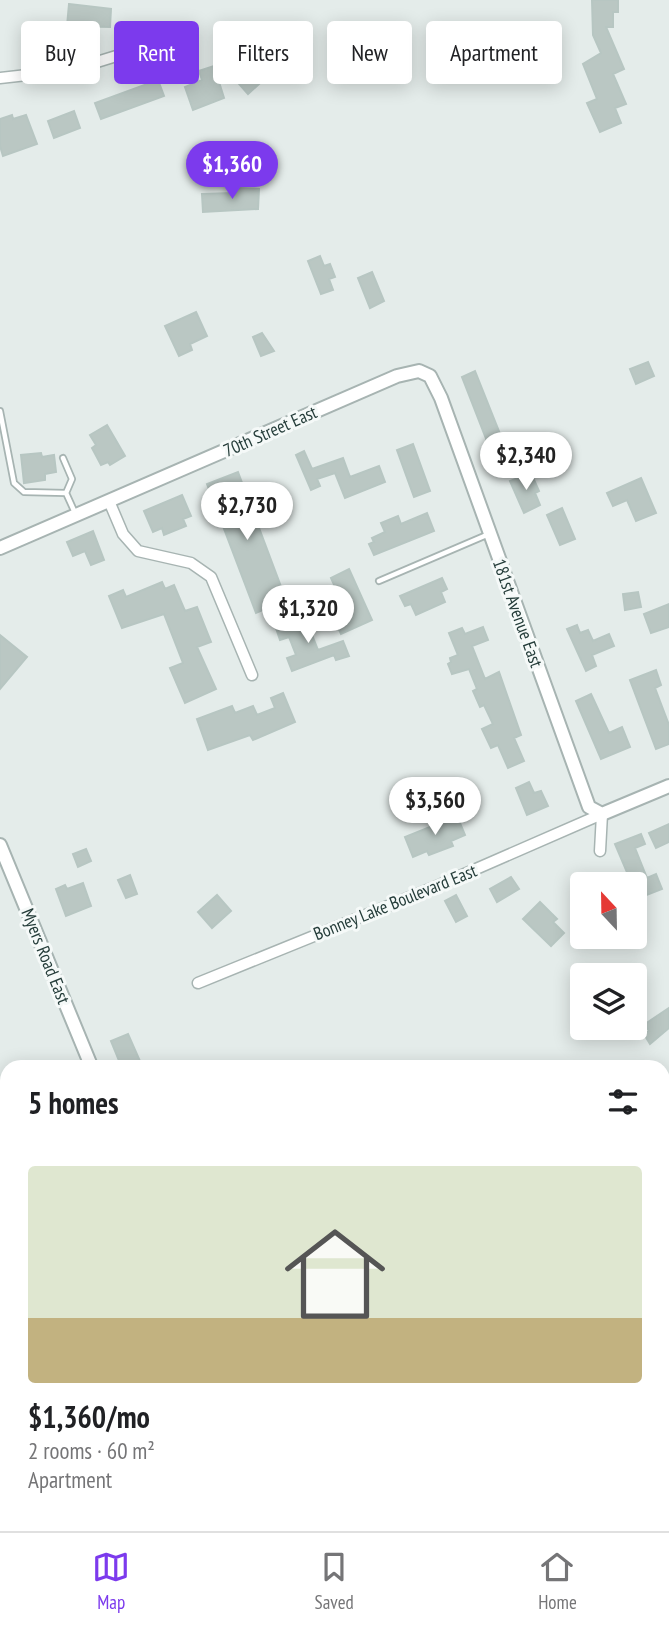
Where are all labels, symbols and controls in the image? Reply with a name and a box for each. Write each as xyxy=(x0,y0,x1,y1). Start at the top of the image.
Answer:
chip: Buy xyxy=(21,21,100,84)
chip: Rent xyxy=(114,21,199,84)
chip: Filters xyxy=(213,21,313,84)
chip: New xyxy=(327,21,412,84)
chip: Apartment xyxy=(426,21,562,84)
pin: $1,360 xyxy=(175,142,289,201)
text: $1,360 xyxy=(202,149,262,178)
street label: 70th Street East xyxy=(220,400,320,462)
pin: $2,340 xyxy=(469,433,583,492)
text: $2,340 xyxy=(496,440,556,469)
pin: $2,730 xyxy=(190,482,304,542)
text: $2,730 xyxy=(217,490,277,519)
street label: 181st Avenue East xyxy=(488,556,548,671)
pin: $1,320 xyxy=(251,586,365,645)
text: $1,320 xyxy=(278,593,338,622)
pin: $3,560 xyxy=(378,778,492,837)
text: $3,560 xyxy=(405,785,465,814)
street label: Bonney Lake Boulevard East xyxy=(310,859,480,945)
north arrow xyxy=(570,872,648,948)
map controls xyxy=(570,872,647,1040)
street label: Myers Road East xyxy=(16,905,76,1007)
button: layers xyxy=(570,963,647,1040)
text: 5 homes xyxy=(28,1083,119,1122)
icon: filters xyxy=(604,1083,642,1121)
icon: home xyxy=(272,1211,398,1337)
text: $1,360/mo xyxy=(28,1397,150,1436)
text: 2 rooms · 60 m² xyxy=(28,1436,155,1465)
text: Apartment xyxy=(28,1465,112,1494)
tab: Map xyxy=(92,1548,130,1614)
tab: Saved xyxy=(315,1548,354,1614)
tab: Home xyxy=(538,1548,577,1614)

